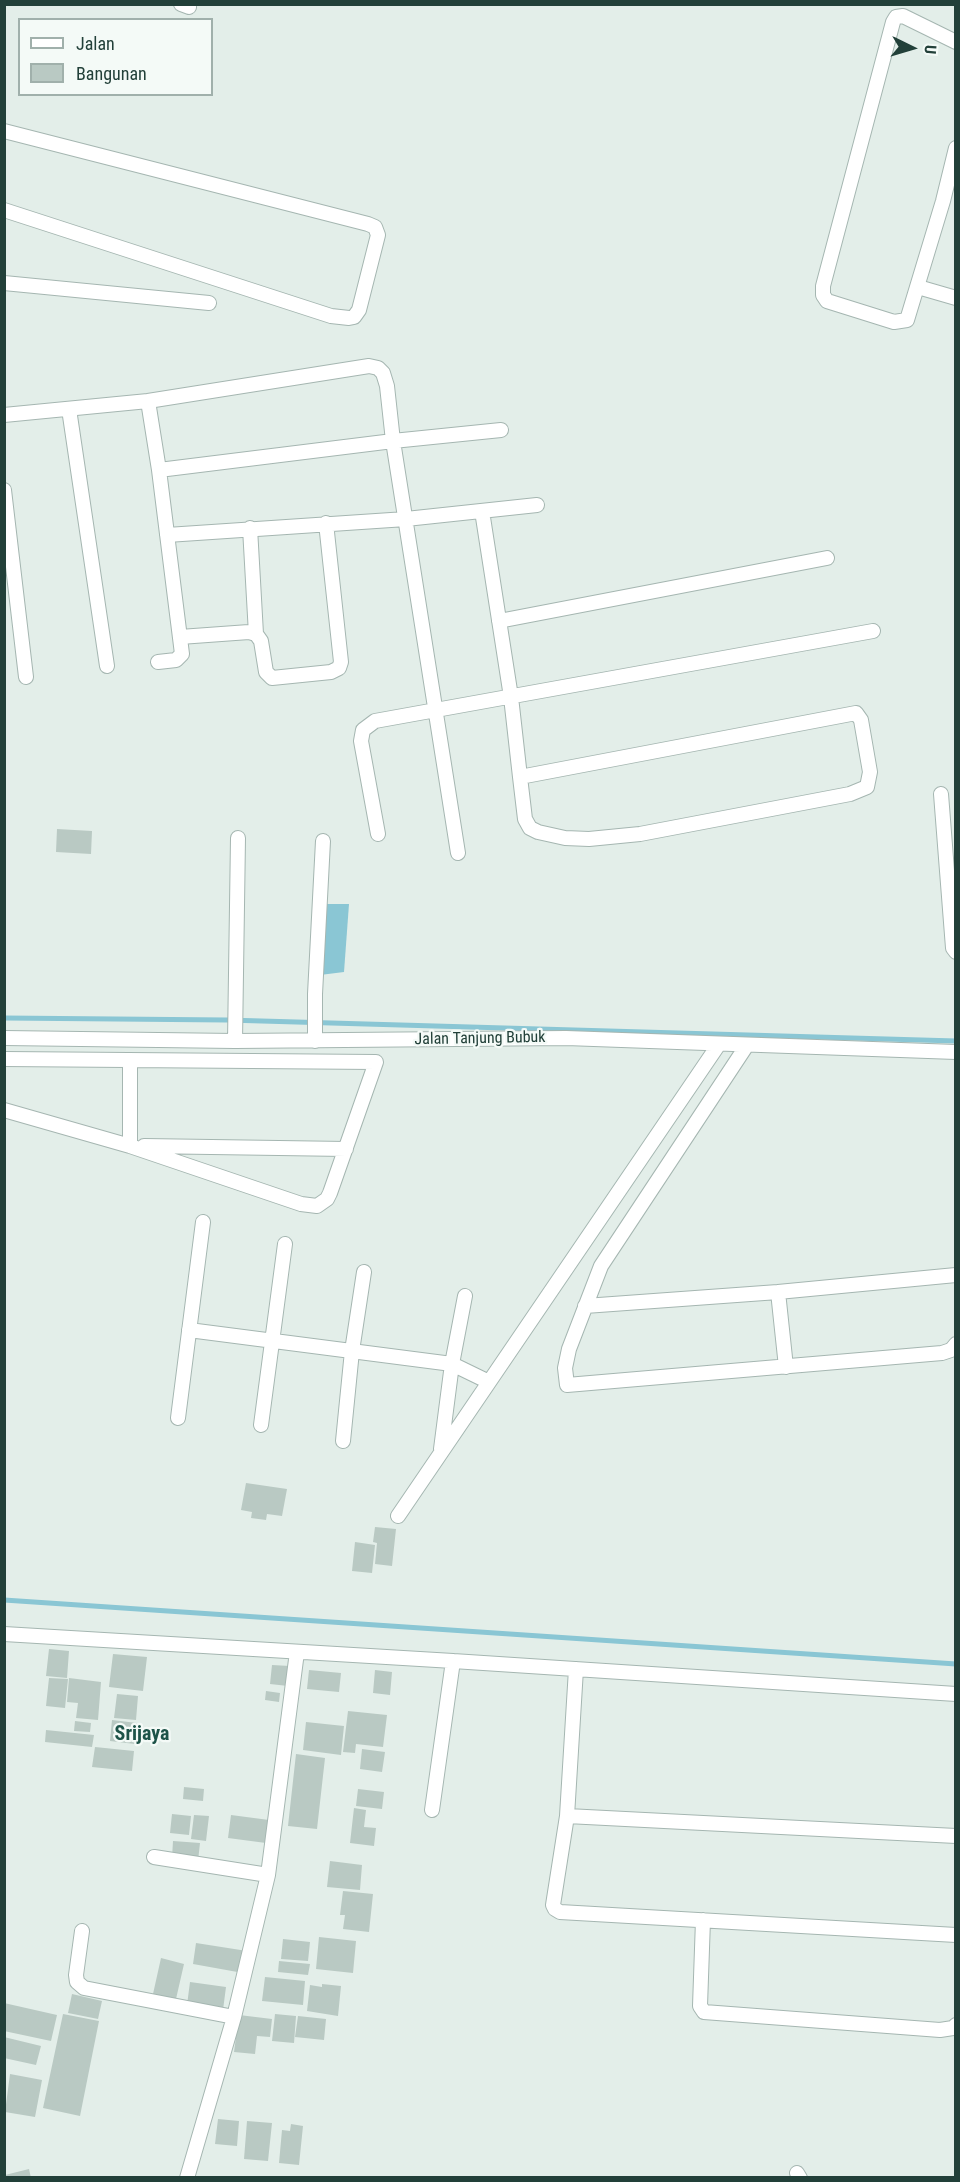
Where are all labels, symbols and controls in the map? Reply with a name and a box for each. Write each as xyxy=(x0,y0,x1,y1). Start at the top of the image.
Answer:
legend xyxy=(18,18,213,96)
north arrow xyxy=(882,18,942,78)
text: Jalan xyxy=(76,33,115,54)
text: U xyxy=(921,44,940,55)
text: Bangunan xyxy=(76,63,147,84)
street label: Jalan Tanjung Bubuk xyxy=(414,1028,546,1050)
district label: Srijaya xyxy=(115,1723,169,1747)

